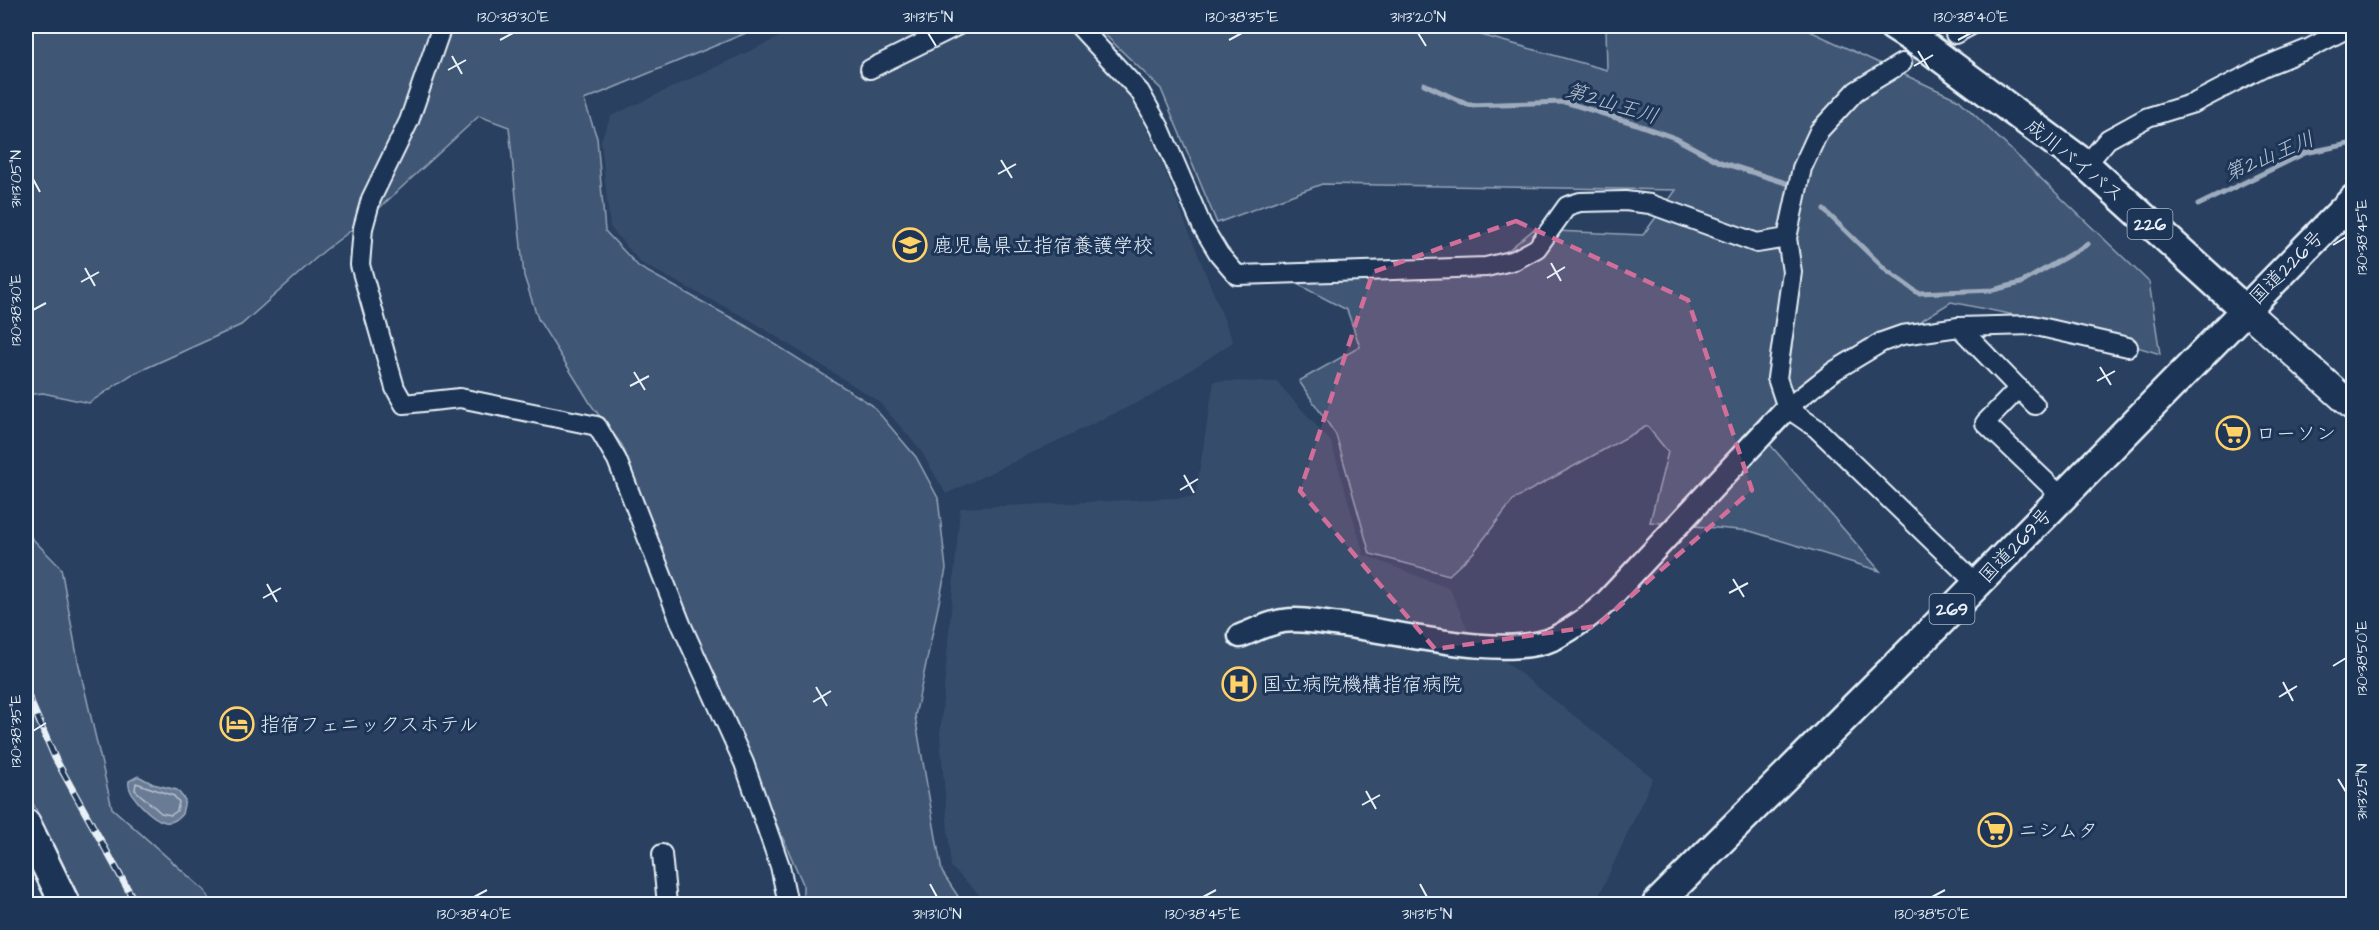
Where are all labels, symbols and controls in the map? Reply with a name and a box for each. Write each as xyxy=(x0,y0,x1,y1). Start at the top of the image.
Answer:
text: 130°38'30"E xyxy=(477,7,549,28)
text: 31°13'15"N xyxy=(903,7,953,28)
text: 130°38'35"E xyxy=(1206,7,1279,28)
text: 31°13'20"N xyxy=(1390,7,1446,28)
text: 130°38'40"E xyxy=(1934,7,2008,28)
water label: 第2山王川 xyxy=(1562,76,1662,131)
street label: 成川バイパス xyxy=(2019,112,2130,209)
water label: 第2山王川 xyxy=(2219,124,2319,189)
text: 31°13'05"N xyxy=(6,150,27,208)
text: 130°38'45"E xyxy=(2352,199,2373,275)
road number: 226 xyxy=(2128,209,2172,239)
street label: 国道226号 xyxy=(2243,224,2330,311)
school or university icon: 鹿児島県立指宿養護学校 xyxy=(892,227,928,263)
place label: 鹿児島県立指宿養護学校 xyxy=(933,232,1153,260)
text: 130°38'30"E xyxy=(6,274,27,346)
supermarket icon: ローソン xyxy=(2215,415,2251,451)
place label: ローソン xyxy=(2256,420,2336,448)
street label: 国道269号 xyxy=(1973,502,2059,590)
road number: 269 xyxy=(1930,594,1974,624)
text: 130°38'50"E xyxy=(2352,621,2373,695)
hospital icon: 国立病院機構指宿病院 xyxy=(1221,666,1257,702)
place label: 国立病院機構指宿病院 xyxy=(1262,671,1462,699)
text: 130°38'35"E xyxy=(6,694,27,767)
hotel icon: 指宿フェニックスホテル xyxy=(219,706,255,742)
place label: 指宿フェニックスホテル xyxy=(260,711,479,739)
text: 31°13'25"N xyxy=(2352,764,2373,820)
supermarket icon: ニシムタ xyxy=(1977,812,2013,848)
place label: ニシムタ xyxy=(2018,817,2098,845)
text: 130°38'40"E xyxy=(437,904,511,925)
text: 31°13'10"N xyxy=(912,904,962,925)
text: 130°38'45"E xyxy=(1165,904,1241,925)
text: 31°13'15"N xyxy=(1402,904,1452,925)
text: 130°38'50"E xyxy=(1895,904,1969,925)

